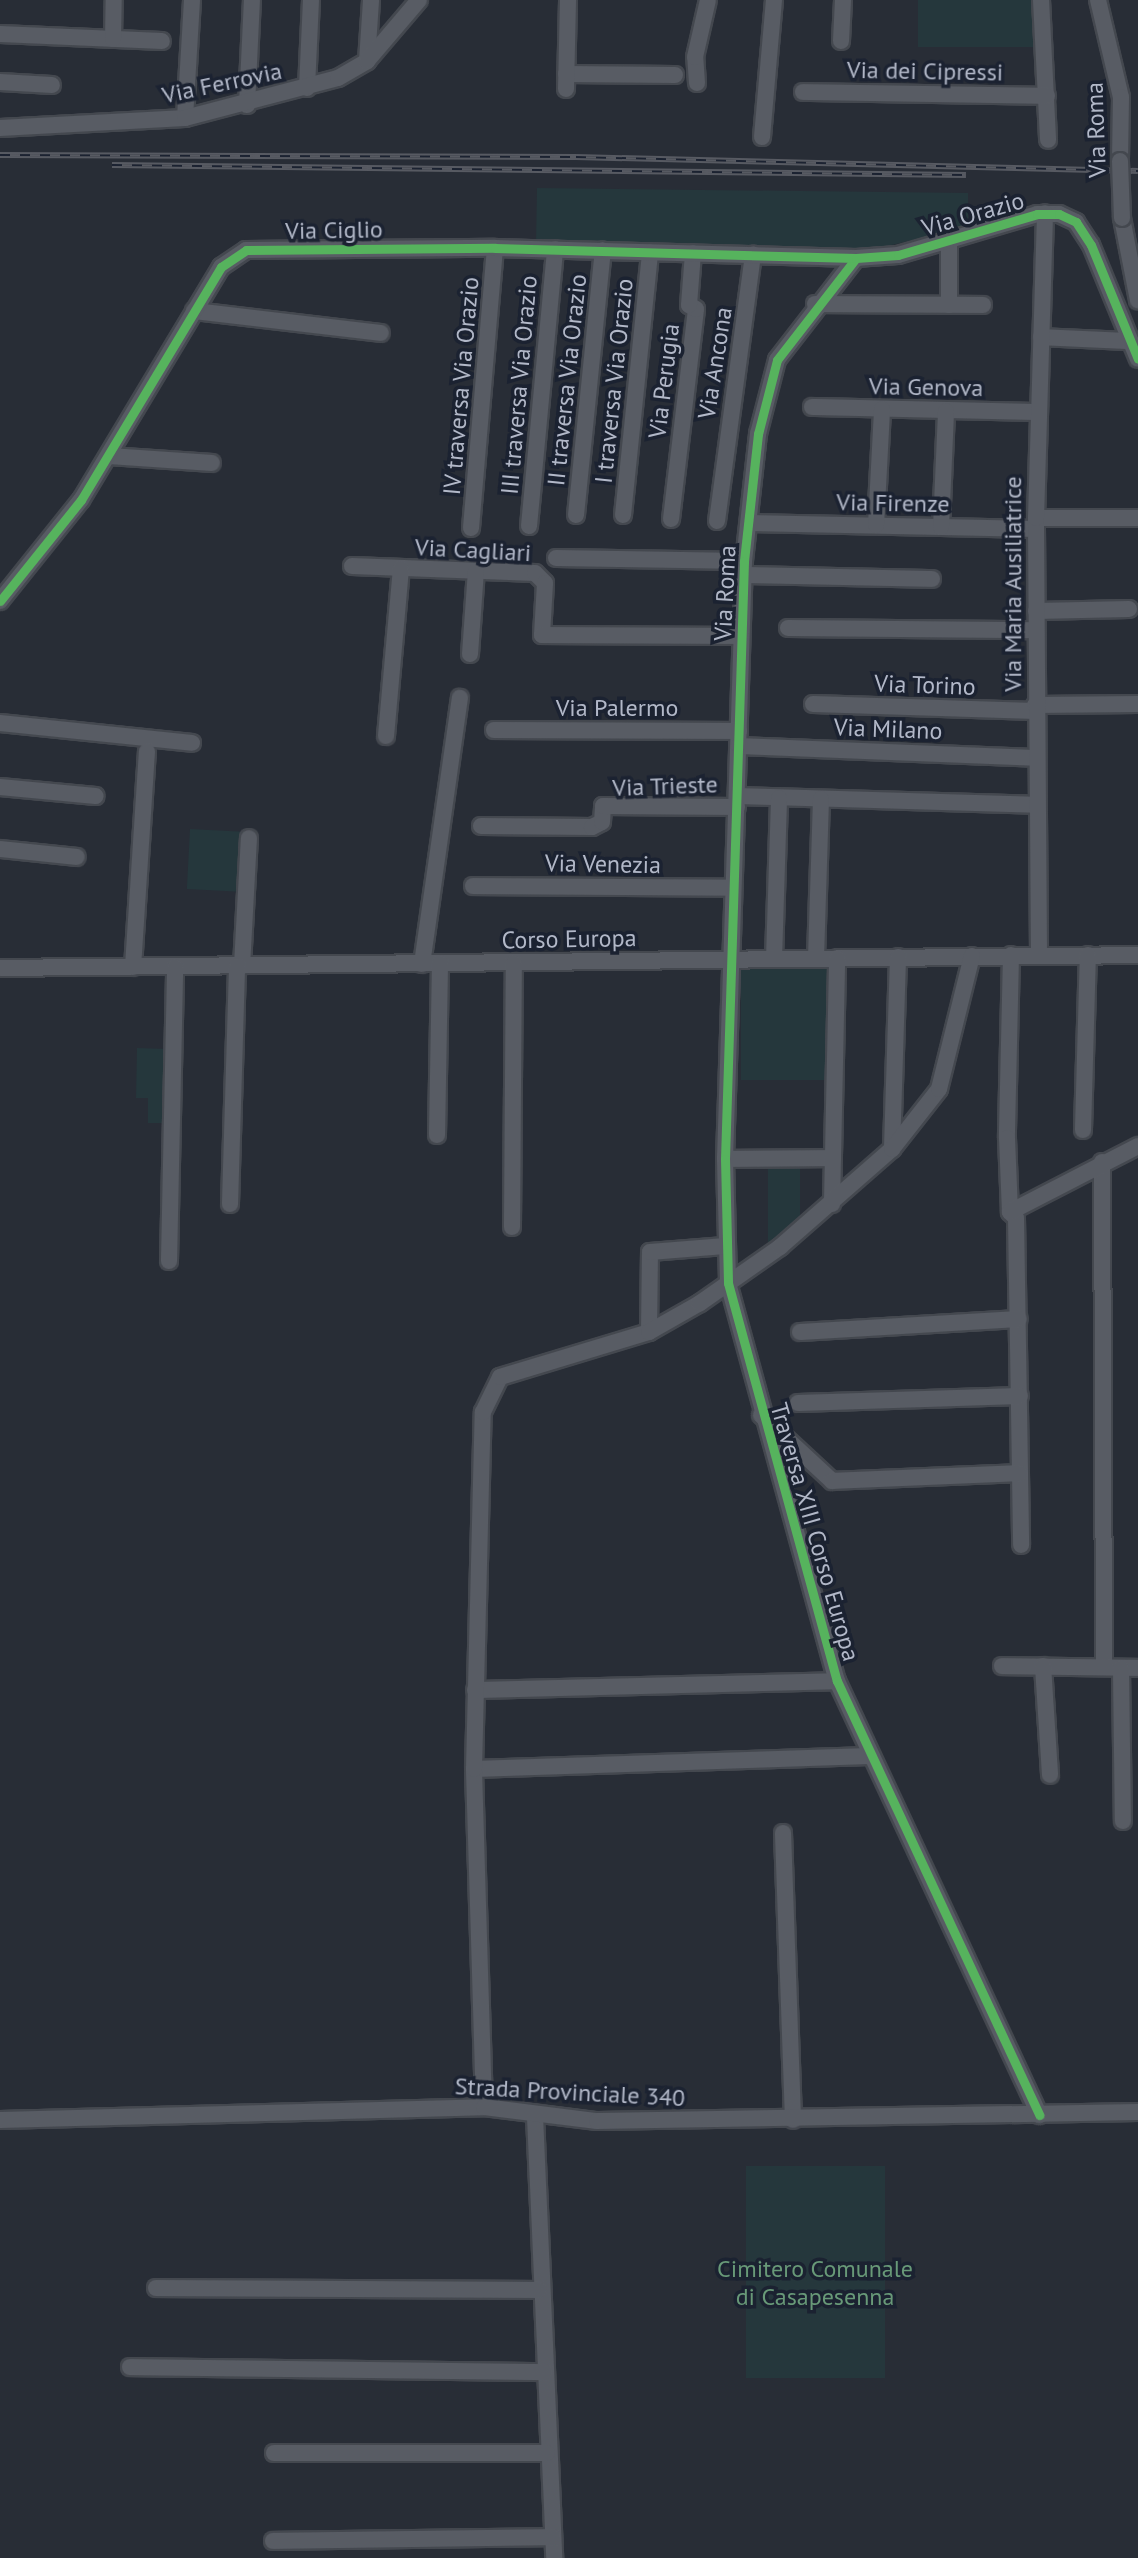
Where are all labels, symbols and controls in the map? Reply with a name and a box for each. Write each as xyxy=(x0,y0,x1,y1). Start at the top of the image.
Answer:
street label: Via dei Cipressi xyxy=(847,55,1003,87)
street label: Via Ferrovia xyxy=(159,56,285,110)
street label: Via Roma xyxy=(1080,82,1112,178)
street label: Via Orazio xyxy=(919,186,1027,242)
street label: Via Ciglio xyxy=(285,215,383,245)
street label: II traversa Via Orazio xyxy=(542,272,592,488)
street label: III traversa Via Orazio xyxy=(495,274,543,496)
street label: IV traversa Via Orazio xyxy=(437,275,485,497)
street label: I traversa Via Orazio xyxy=(589,277,639,485)
street label: Via Ancona xyxy=(692,305,738,421)
street label: Via Perugia xyxy=(643,322,685,440)
street label: Via Genova xyxy=(869,372,983,402)
street label: Via Maria Ausiliatrice xyxy=(999,476,1027,692)
street label: Via Firenze xyxy=(836,488,950,518)
street label: Via Cagliari xyxy=(414,533,532,567)
street label: Via Roma xyxy=(708,544,742,642)
street label: Via Torino xyxy=(873,669,977,701)
street label: Via Palermo xyxy=(556,694,678,722)
street label: Via Milano xyxy=(833,713,943,745)
street label: Via Trieste xyxy=(611,770,719,802)
street label: Via Venezia xyxy=(544,849,662,879)
street label: Corso Europa xyxy=(501,923,637,955)
street label: Traversa XIII Corso Europa xyxy=(764,1399,866,1665)
street label: Strada Provinciale 340 xyxy=(454,2072,686,2112)
park label: Cimitero Comunale di Casapesenna xyxy=(717,2255,913,2311)

